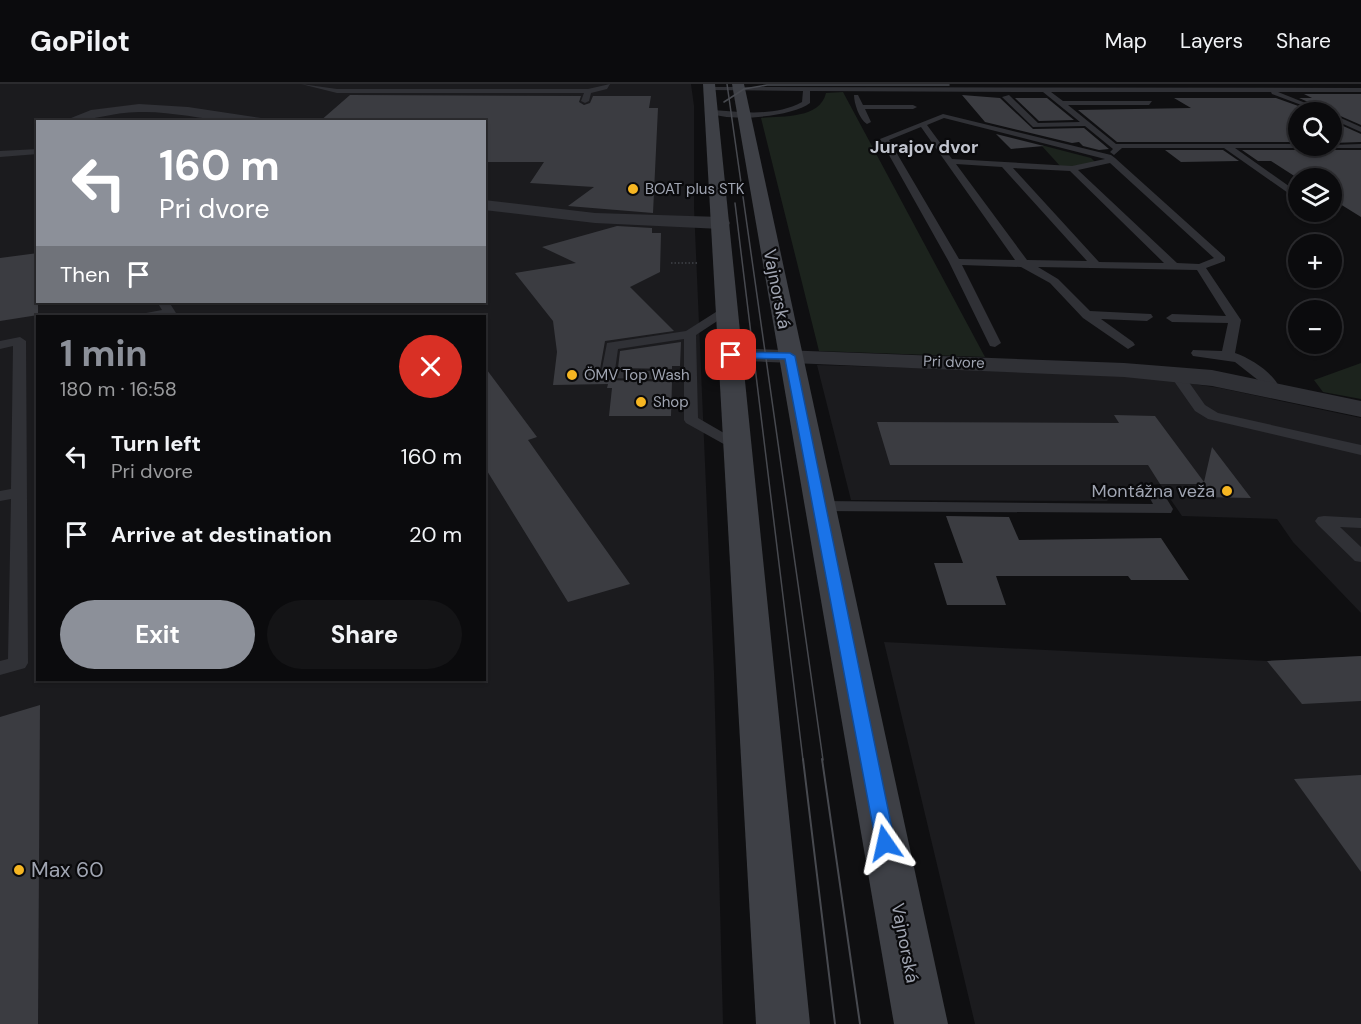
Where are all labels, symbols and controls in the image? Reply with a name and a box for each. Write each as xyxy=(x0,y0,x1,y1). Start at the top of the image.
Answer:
text: GoPilot xyxy=(30,23,130,60)
text: Map xyxy=(1105,27,1147,55)
text: Layers xyxy=(1180,27,1243,55)
text: Share xyxy=(1276,27,1331,55)
map controls xyxy=(1288,102,1342,354)
button: search xyxy=(1288,102,1342,156)
district label: Jurajov dvor xyxy=(870,135,978,159)
text: 160 m xyxy=(159,138,280,193)
icon: left xyxy=(60,144,138,222)
button: layers xyxy=(1288,168,1342,222)
place label: BOAT plus STK xyxy=(645,179,745,199)
marker: BOAT plus STK xyxy=(626,182,640,196)
text: Pri dvore xyxy=(159,191,270,226)
button: + xyxy=(1288,234,1342,288)
street label: Vajnorská xyxy=(758,247,796,331)
icon: arrive xyxy=(122,258,155,291)
text: Then xyxy=(60,260,110,289)
button: − xyxy=(1288,300,1342,354)
pin xyxy=(705,329,756,380)
text: 1 min xyxy=(60,330,148,377)
button: close xyxy=(399,335,462,398)
icon: arrive xyxy=(714,338,747,371)
street label: Pri dvore xyxy=(923,351,985,373)
place label: ÖMV Top Wash xyxy=(584,365,690,385)
marker: ÖMV Top Wash xyxy=(565,368,579,382)
text: 180 m · 16:58 xyxy=(60,376,177,402)
place label: Shop xyxy=(653,392,689,412)
marker: Shop xyxy=(634,395,648,409)
text: Turn left xyxy=(111,429,201,458)
icon: left xyxy=(60,440,93,473)
text: 160 m xyxy=(401,442,462,471)
text: Pri dvore xyxy=(111,458,193,484)
place label: Montážna veža xyxy=(1092,479,1215,503)
marker: Montážna veža xyxy=(1220,484,1234,498)
icon: arrive xyxy=(60,518,93,551)
text: Arrive at destination xyxy=(111,520,332,549)
text: 20 m xyxy=(409,520,462,549)
button: Exit xyxy=(60,600,255,669)
button: Share xyxy=(267,600,462,669)
position arrow xyxy=(853,811,917,875)
place label: Max 60 xyxy=(31,856,104,884)
marker: Max 60 xyxy=(12,863,26,877)
street label: Vajnorská xyxy=(886,901,924,985)

